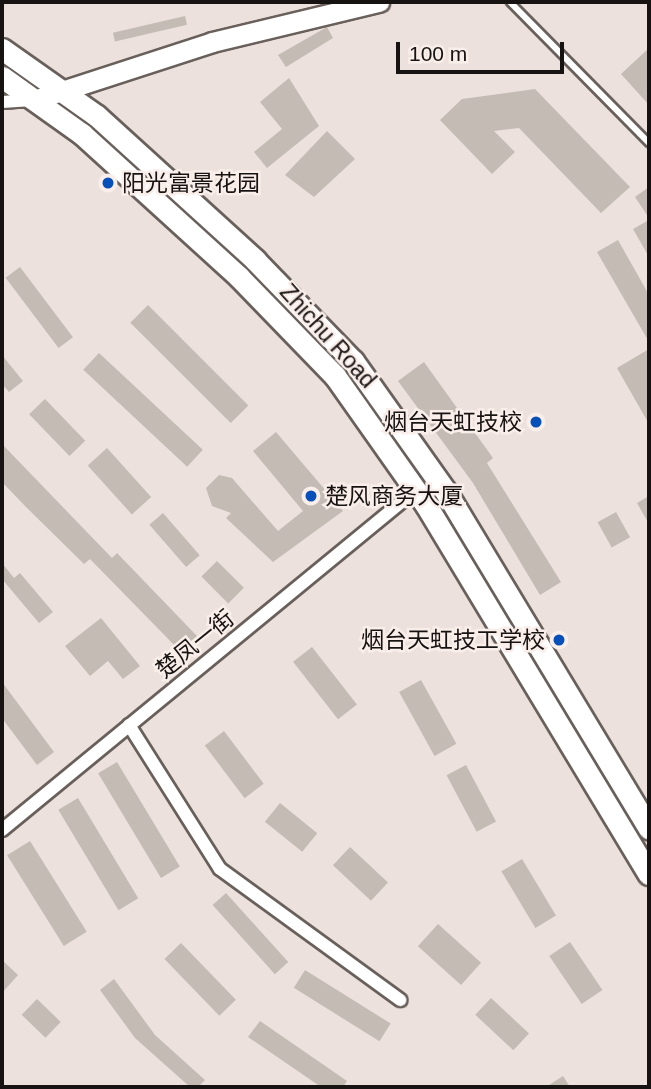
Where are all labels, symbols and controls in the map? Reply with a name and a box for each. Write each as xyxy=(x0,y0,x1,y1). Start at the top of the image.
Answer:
scale bar xyxy=(399,28,567,72)
text: 100 m xyxy=(409,42,467,65)
place label: 阳光富景花园 xyxy=(122,169,260,197)
marker: 阳光富景花园 xyxy=(100,175,116,191)
street label: Zhichu Road xyxy=(274,278,382,394)
place label: 烟台天虹技校 xyxy=(384,408,522,436)
marker: 烟台天虹技校 xyxy=(528,414,544,430)
place label: 楚风商务大厦 xyxy=(325,482,463,510)
marker: 楚风商务大厦 xyxy=(303,488,319,504)
street label: 楚凤一街 xyxy=(151,604,239,684)
place label: 烟台天虹技工学校 xyxy=(361,626,545,654)
marker: 烟台天虹技工学校 xyxy=(551,632,567,648)

